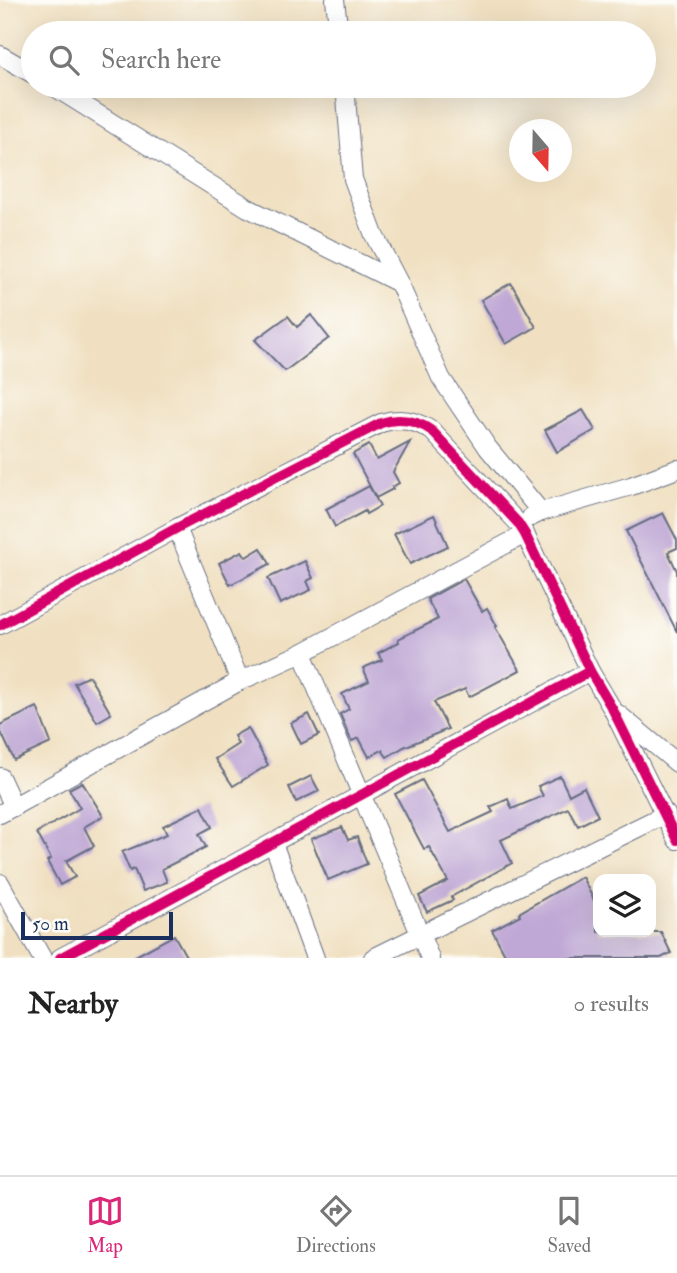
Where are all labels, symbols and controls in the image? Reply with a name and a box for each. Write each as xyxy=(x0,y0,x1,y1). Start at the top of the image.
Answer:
search box xyxy=(21,21,656,98)
icon: search xyxy=(45,41,83,79)
text: Search here xyxy=(101,44,221,76)
north arrow xyxy=(509,119,572,182)
map controls xyxy=(593,874,656,937)
button: layers xyxy=(593,874,656,937)
scale bar xyxy=(21,909,173,941)
text: 50 m xyxy=(32,912,69,936)
text: Nearby xyxy=(28,985,118,1022)
text: 0 results xyxy=(573,989,649,1018)
tab: Map xyxy=(86,1192,124,1258)
tab: Directions xyxy=(296,1192,376,1258)
tab: Saved xyxy=(548,1192,591,1258)

